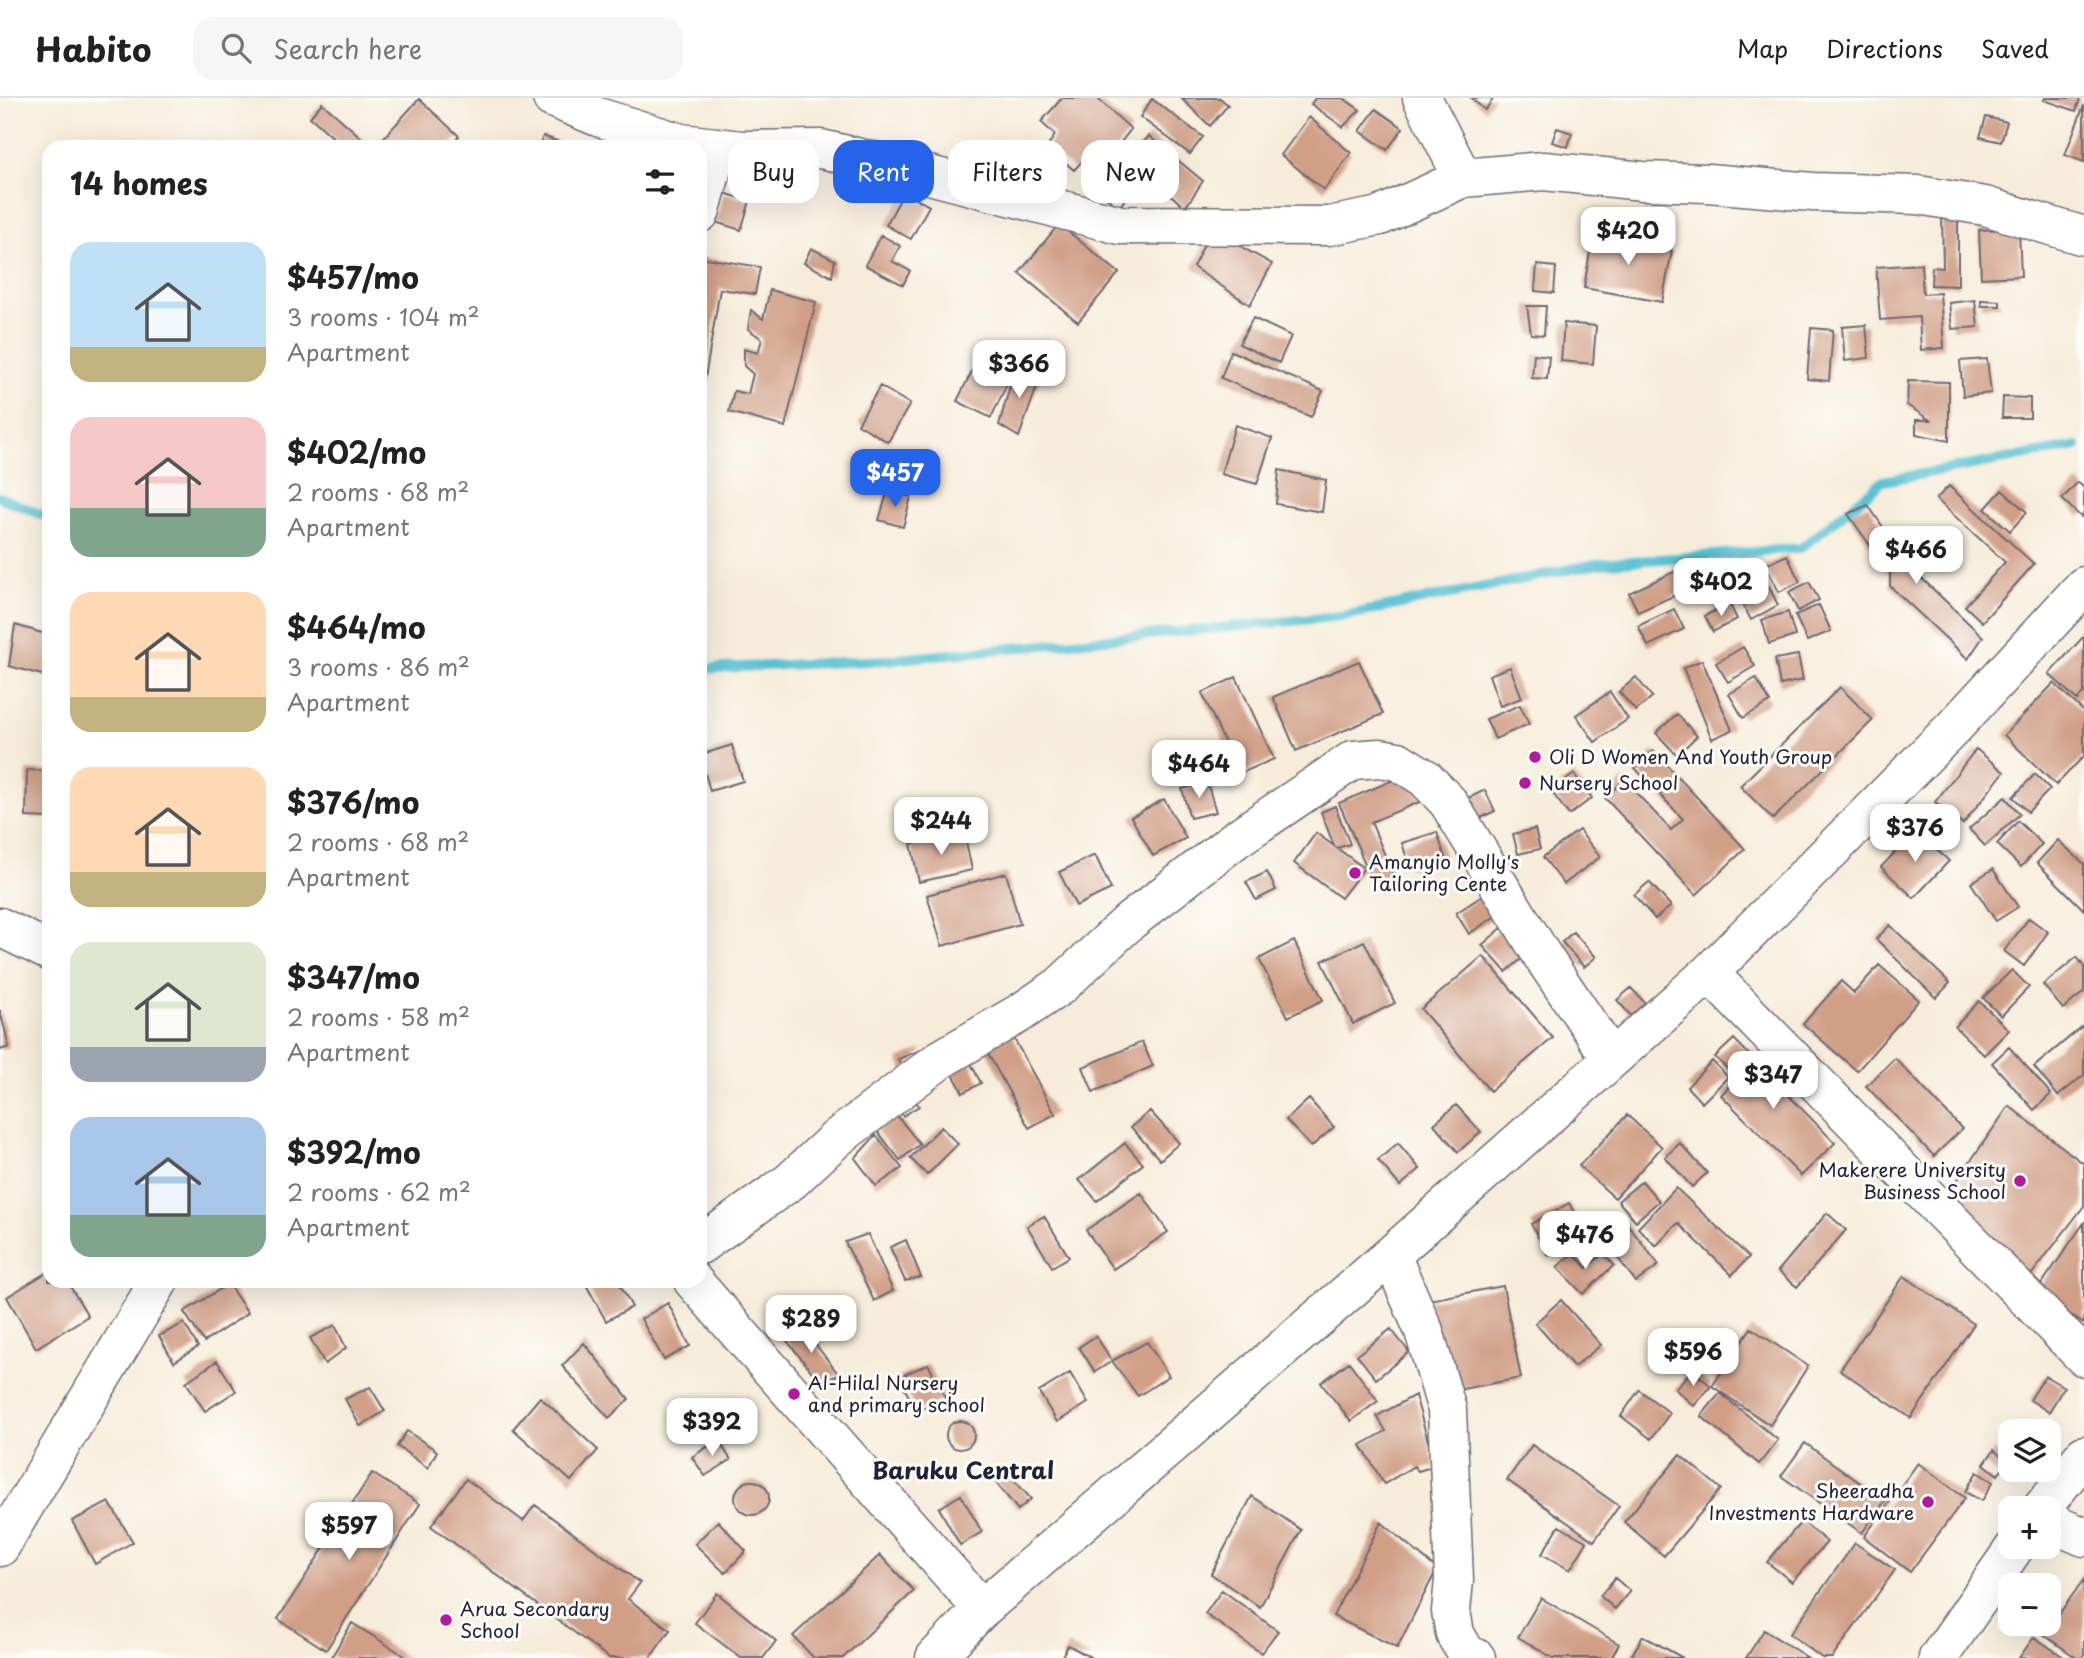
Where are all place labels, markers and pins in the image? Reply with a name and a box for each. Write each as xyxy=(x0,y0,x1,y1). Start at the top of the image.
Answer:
pin: $420 xyxy=(1587,208,1669,267)
pin: $366 xyxy=(978,341,1060,400)
pin: $457 xyxy=(854,450,936,509)
pin: $466 xyxy=(1875,526,1957,586)
pin: $402 xyxy=(1680,559,1762,618)
pin: $464 xyxy=(1158,740,1240,800)
place label: Oli D Women And Youth Group xyxy=(1549,742,1832,770)
marker: Oli D Women And Youth Group xyxy=(1527,749,1543,765)
place label: Nursery School xyxy=(1539,768,1678,796)
marker: Nursery School xyxy=(1517,775,1533,791)
pin: $244 xyxy=(900,798,982,857)
pin: $376 xyxy=(1874,804,1956,864)
place label: Amanyio Molly's Tailoring Cente xyxy=(1369,847,1519,897)
marker: Amanyio Molly's Tailoring Cente xyxy=(1347,865,1363,881)
pin: $347 xyxy=(1732,1052,1814,1111)
place label: Makerere University Business School xyxy=(1819,1155,2006,1205)
marker: Makerere University Business School xyxy=(2012,1173,2028,1189)
pin: $476 xyxy=(1544,1212,1626,1271)
pin: $289 xyxy=(770,1296,852,1355)
pin: $596 xyxy=(1652,1328,1734,1388)
place label: Al-Hilal Nursery and primary school xyxy=(808,1368,985,1418)
marker: Al-Hilal Nursery and primary school xyxy=(786,1386,802,1402)
pin: $392 xyxy=(671,1398,753,1458)
place label: Sheeradha Investments Hardware xyxy=(1709,1476,1914,1526)
marker: Sheeradha Investments Hardware xyxy=(1920,1494,1936,1510)
pin: $597 xyxy=(308,1502,390,1562)
place label: Arua Secondary School xyxy=(460,1594,610,1644)
marker: Arua Secondary School xyxy=(438,1612,454,1628)

